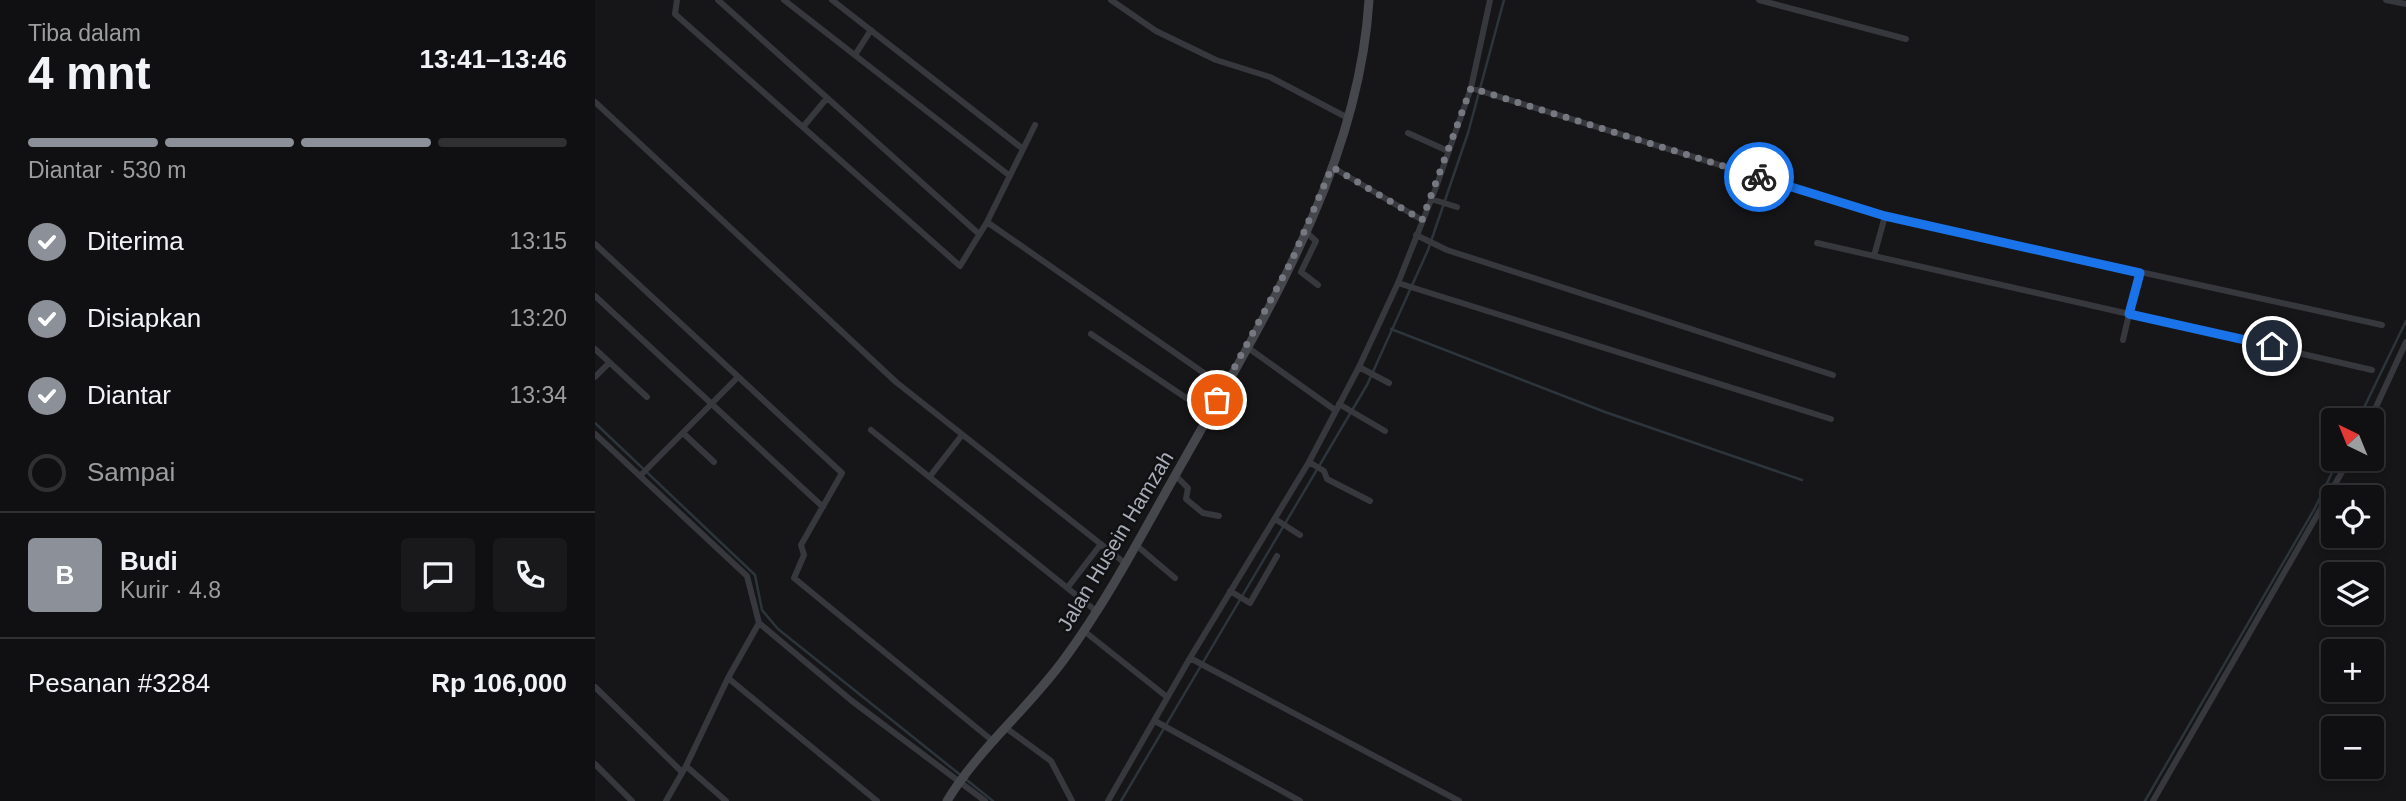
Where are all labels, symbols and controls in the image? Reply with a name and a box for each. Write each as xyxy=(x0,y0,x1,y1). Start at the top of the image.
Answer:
text: Tiba dalam xyxy=(28,20,141,46)
text: 13:41–13:46 xyxy=(420,44,567,74)
text: 4 mnt xyxy=(28,47,151,99)
courier xyxy=(1724,142,1794,212)
text: Diantar · 530 m xyxy=(28,157,187,183)
icon: bike xyxy=(1740,158,1778,196)
icon: check xyxy=(28,223,66,261)
text: Diterima xyxy=(87,226,184,256)
text: 13:15 xyxy=(509,228,567,254)
icon: check xyxy=(28,300,66,338)
text: Disiapkan xyxy=(87,303,201,333)
text: 13:20 xyxy=(509,305,567,331)
pin xyxy=(2242,316,2302,376)
icon: home xyxy=(2253,327,2291,365)
pin xyxy=(1187,370,1247,430)
icon: check xyxy=(28,377,66,415)
text: Diantar xyxy=(87,380,171,410)
icon: bag xyxy=(1198,381,1236,419)
text: 13:34 xyxy=(509,382,567,408)
north arrow xyxy=(2321,408,2383,471)
map controls xyxy=(2321,408,2384,779)
street label: Jalan Husein Hamzah xyxy=(1052,447,1178,635)
text: Sampai xyxy=(87,457,175,487)
button: locate xyxy=(2321,485,2384,548)
button: chat xyxy=(401,538,475,612)
button: phone xyxy=(493,538,567,612)
text: Budi xyxy=(120,546,178,576)
text: B xyxy=(56,560,74,590)
button: layers xyxy=(2321,562,2384,625)
text: Kurir · 4.8 xyxy=(120,577,221,603)
button: + xyxy=(2321,639,2384,702)
text: Pesanan #3284 xyxy=(28,668,210,698)
text: Rp 106,000 xyxy=(431,668,567,698)
button: − xyxy=(2321,716,2384,779)

